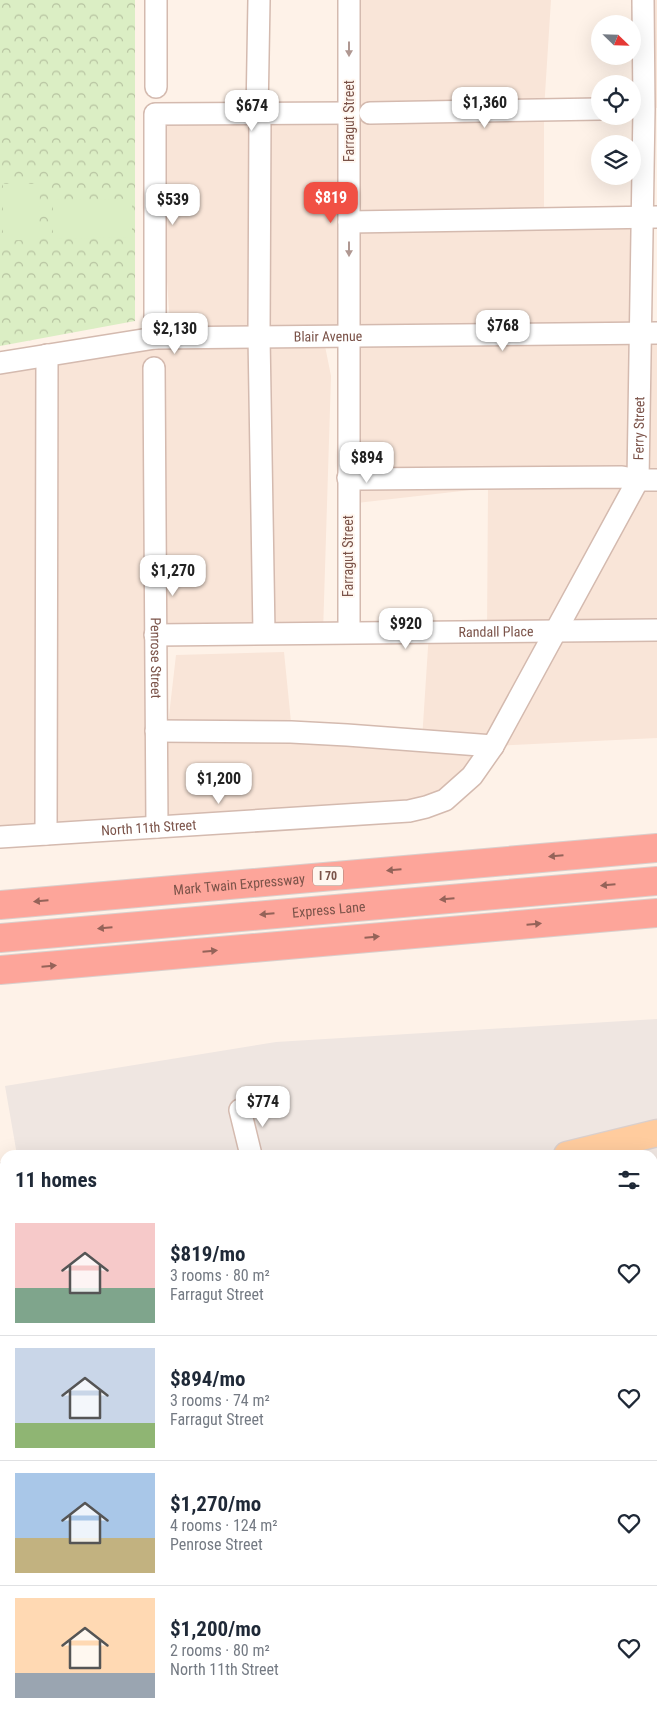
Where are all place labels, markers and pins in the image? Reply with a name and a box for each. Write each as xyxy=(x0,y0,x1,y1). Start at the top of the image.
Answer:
pin: $1,360 xyxy=(444,86,526,129)
pin: $674 xyxy=(222,90,282,132)
pin: $819 xyxy=(301,182,361,224)
pin: $539 xyxy=(143,184,203,226)
pin: $768 xyxy=(473,310,533,352)
pin: $2,130 xyxy=(134,312,216,355)
pin: $894 xyxy=(337,442,397,484)
pin: $1,270 xyxy=(132,554,214,597)
pin: $920 xyxy=(376,608,436,650)
pin: $1,200 xyxy=(178,762,260,805)
pin: $774 xyxy=(233,1086,293,1128)

